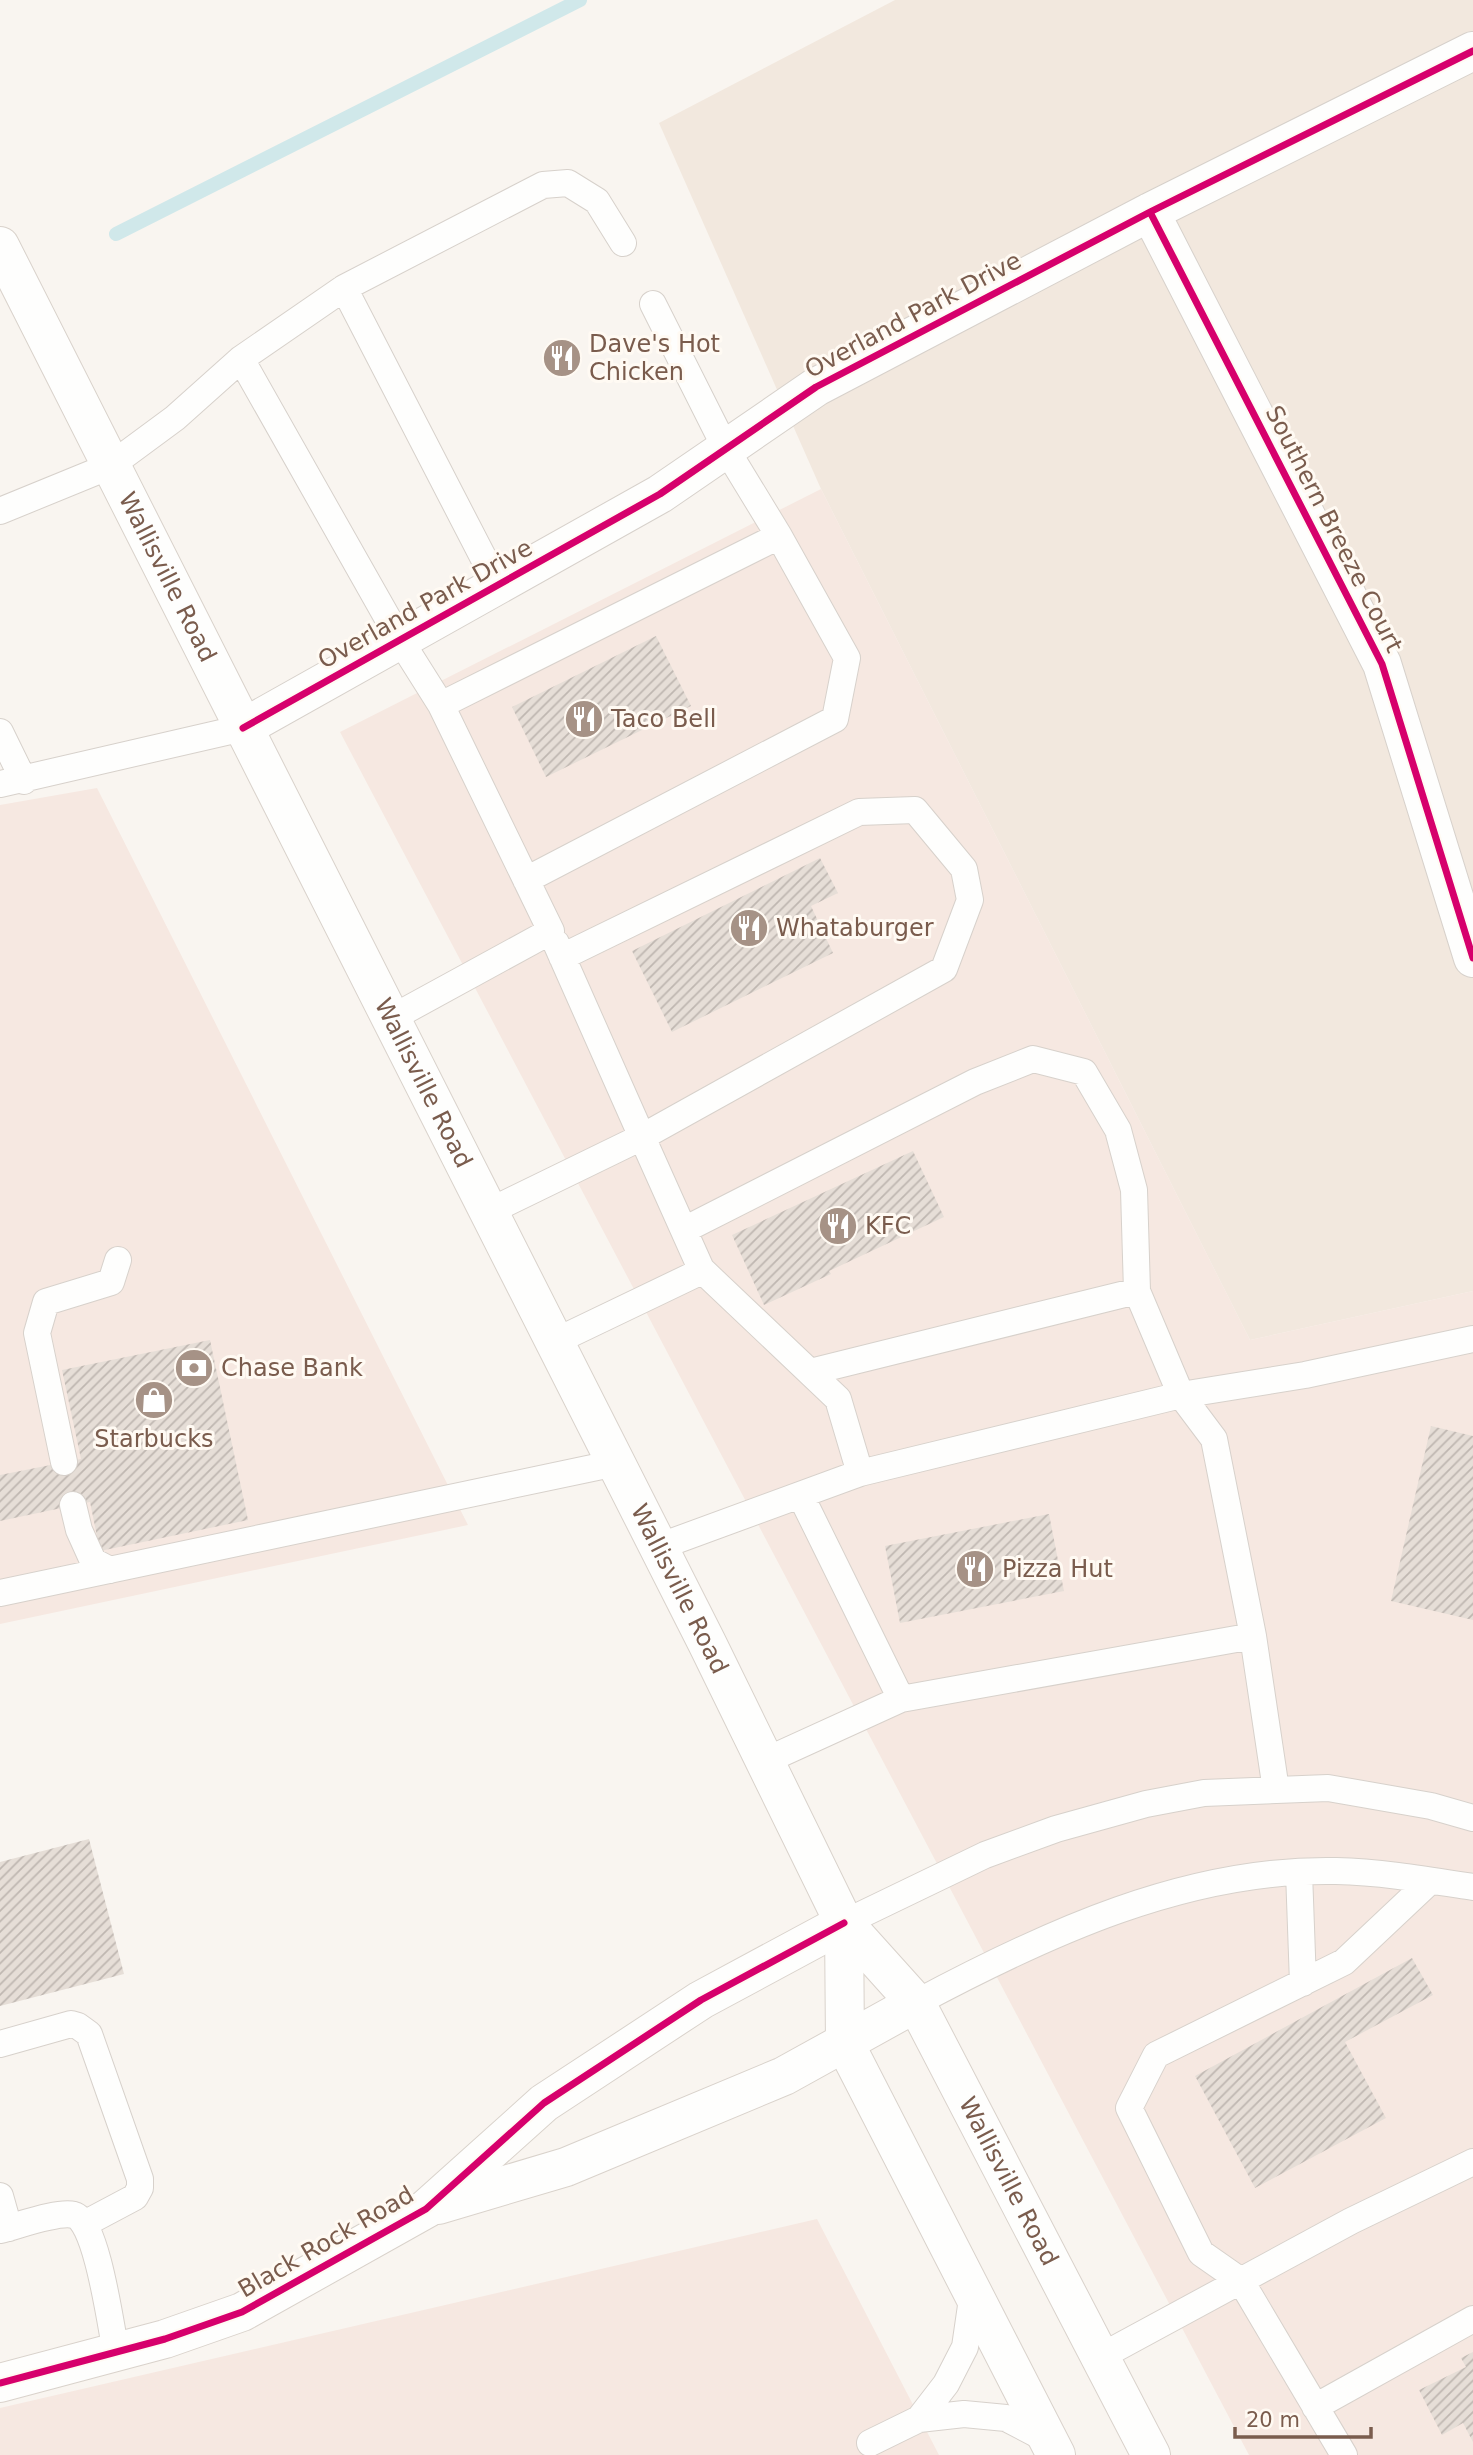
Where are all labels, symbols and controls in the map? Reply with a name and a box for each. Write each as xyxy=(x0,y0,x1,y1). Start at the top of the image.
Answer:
street label: Overland Park Drive xyxy=(800,246,1026,384)
place label: Dave's Hot Chicken xyxy=(589,330,720,386)
restaurant icon: Dave's Hot Chicken xyxy=(541,337,583,379)
street label: Southern Breeze Court xyxy=(1260,401,1408,657)
street label: Wallisville Road xyxy=(113,488,222,666)
street label: Overland Park Drive xyxy=(313,533,537,675)
restaurant icon: Taco Bell xyxy=(563,698,605,740)
place label: Taco Bell xyxy=(610,705,716,733)
restaurant icon: Whataburger xyxy=(728,907,770,949)
place label: Whataburger xyxy=(776,914,934,942)
street label: Wallisville Road xyxy=(369,993,478,1172)
restaurant icon: KFC xyxy=(817,1205,859,1247)
place label: KFC xyxy=(865,1212,911,1240)
bank icon: Chase Bank xyxy=(173,1347,215,1389)
place label: Chase Bank xyxy=(221,1354,363,1382)
shop icon: Starbucks xyxy=(133,1379,175,1421)
place label: Starbucks xyxy=(94,1425,214,1453)
street label: Wallisville Road xyxy=(625,1499,734,1678)
restaurant icon: Pizza Hut xyxy=(954,1548,996,1590)
place label: Pizza Hut xyxy=(1002,1555,1113,1583)
street label: Wallisville Road xyxy=(953,2092,1064,2270)
street label: Black Rock Road xyxy=(233,2180,419,2304)
scale bar xyxy=(1235,2396,1372,2440)
text: 20 m xyxy=(1246,2408,1300,2432)

